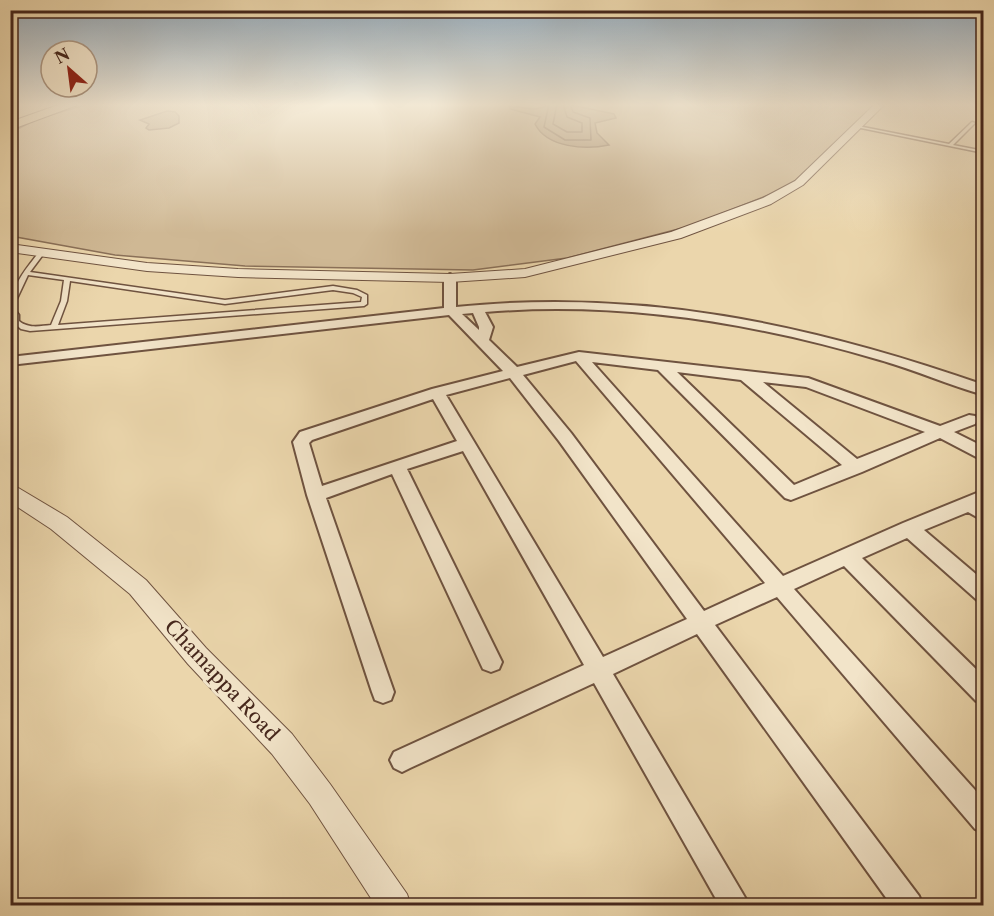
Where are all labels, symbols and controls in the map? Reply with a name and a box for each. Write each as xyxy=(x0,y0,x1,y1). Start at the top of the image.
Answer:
north arrow xyxy=(39,39,99,99)
text: N xyxy=(51,44,73,68)
street label: Chamappa Road xyxy=(160,614,284,746)

